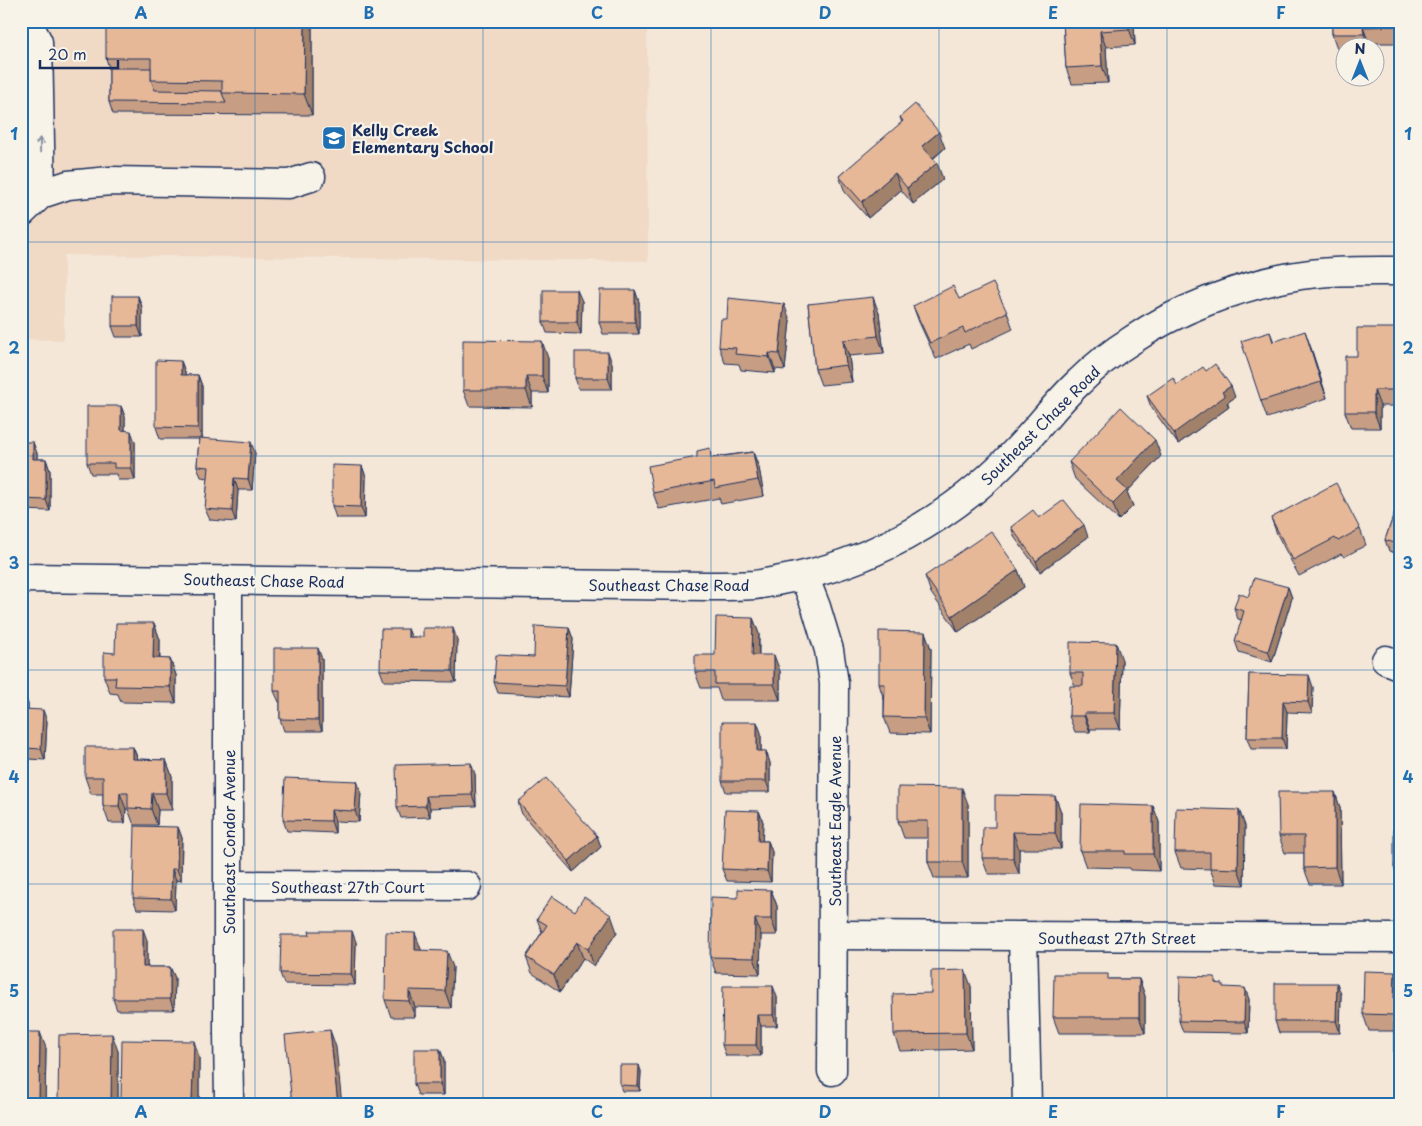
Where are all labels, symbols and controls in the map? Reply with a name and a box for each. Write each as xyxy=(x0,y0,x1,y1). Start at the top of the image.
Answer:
text: A xyxy=(135,0,148,24)
text: B xyxy=(364,0,375,24)
text: C xyxy=(591,0,603,24)
text: D xyxy=(819,0,831,24)
text: E xyxy=(1048,0,1058,24)
text: F xyxy=(1276,0,1286,24)
scale bar xyxy=(40,38,118,70)
north arrow xyxy=(1334,38,1384,88)
text: N xyxy=(1354,38,1366,59)
text: 20 m xyxy=(48,42,87,65)
place label: Kelly Creek Elementary School xyxy=(352,118,493,158)
text: 1 xyxy=(10,121,18,145)
text: 1 xyxy=(1404,121,1412,145)
school or university icon: Kelly Creek Elementary School xyxy=(321,125,347,151)
one-way arrow xyxy=(35,138,45,154)
text: 2 xyxy=(8,335,20,359)
text: 2 xyxy=(1402,335,1414,359)
street label: Southeast Chase Road xyxy=(975,360,1105,490)
text: 3 xyxy=(9,550,19,574)
text: 3 xyxy=(1403,550,1413,574)
street label: Southeast Chase Road xyxy=(183,567,345,593)
street label: Southeast Chase Road xyxy=(588,573,750,596)
street label: Southeast Eagle Avenue xyxy=(823,736,846,906)
street label: Southeast Condor Avenue xyxy=(217,750,240,934)
text: 4 xyxy=(9,764,20,788)
text: 4 xyxy=(1403,764,1414,788)
street label: Southeast 27th Court xyxy=(271,875,425,898)
street label: Southeast 27th Street xyxy=(1038,926,1196,949)
text: 5 xyxy=(9,978,19,1002)
text: 5 xyxy=(1403,978,1413,1002)
text: A xyxy=(135,1099,148,1123)
text: B xyxy=(364,1099,375,1123)
text: C xyxy=(591,1099,603,1123)
text: D xyxy=(819,1099,831,1123)
text: E xyxy=(1048,1099,1058,1123)
text: F xyxy=(1276,1099,1286,1123)

